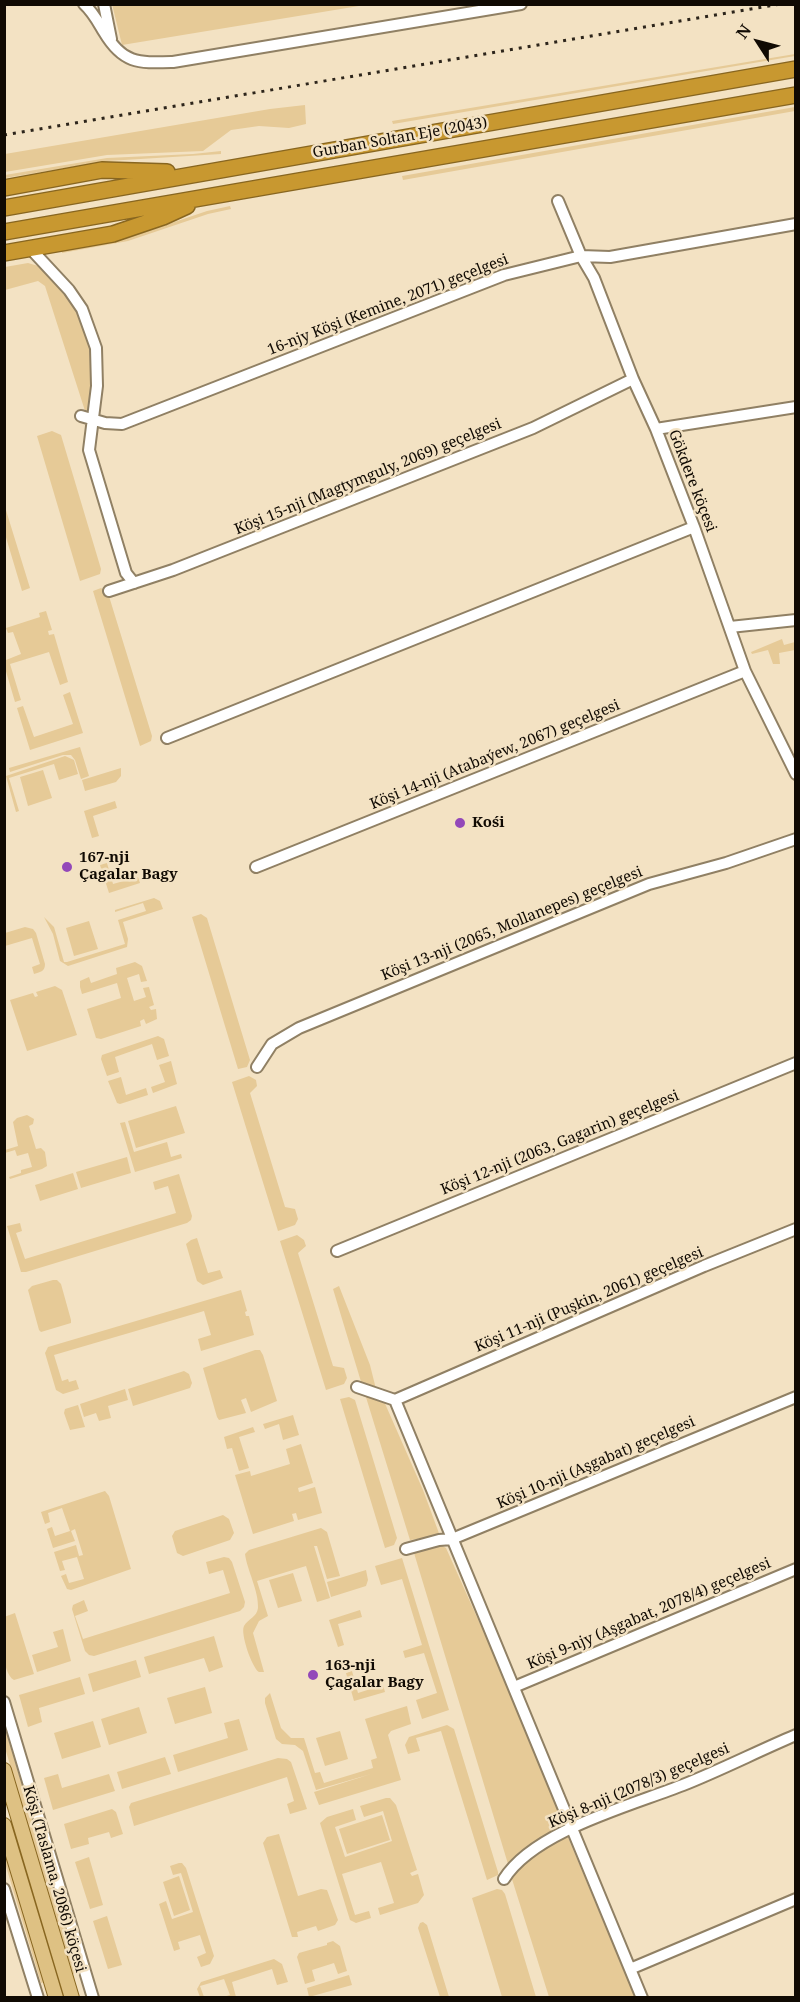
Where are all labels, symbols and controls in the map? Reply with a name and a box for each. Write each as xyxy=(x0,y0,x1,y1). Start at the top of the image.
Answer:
north arrow xyxy=(728,12,788,72)
text: N xyxy=(731,20,756,43)
street label: Gurban Soltan Eje (2043) xyxy=(311,114,489,162)
street label: 16-njy Köşi (Kemine, 2071) geçelgesi xyxy=(265,251,511,359)
street label: Köşi 15-nji (Magtymguly, 2069) geçelgesi xyxy=(232,415,504,539)
street label: Gökdere köçesi xyxy=(664,427,720,535)
street label: Köşi 14-nji (Atabaýew, 2067) geçelgesi xyxy=(367,696,623,814)
place label: Kośi xyxy=(472,814,504,832)
marker: Kośi xyxy=(453,816,467,830)
place label: 167-nji Çagalar Bagy xyxy=(79,849,178,884)
marker: 167-nji Çagalar Bagy xyxy=(60,860,74,874)
street label: Köşi 13-nji (2065, Mollanepes) geçelgesi xyxy=(379,863,645,985)
street label: Köşi 12-nji (2063, Gagarin) geçelgesi xyxy=(438,1087,682,1199)
street label: Köşi 11-nji (Puşkin, 2061) geçelgesi xyxy=(472,1244,706,1356)
street label: Köşi 10-nji (Aşgabat) geçelgesi xyxy=(494,1413,698,1513)
street label: Köşi 9-njy (Aşgabat, 2078/4) geçelgesi xyxy=(525,1554,773,1674)
place label: 163-nji Çagalar Bagy xyxy=(325,1657,424,1692)
marker: 163-nji Çagalar Bagy xyxy=(306,1668,320,1682)
street label: Köşi 8-nji (2078/3) geçelgesi xyxy=(546,1740,732,1832)
street label: Köşi (Taslama, 2086) köçesi xyxy=(19,1783,89,1975)

